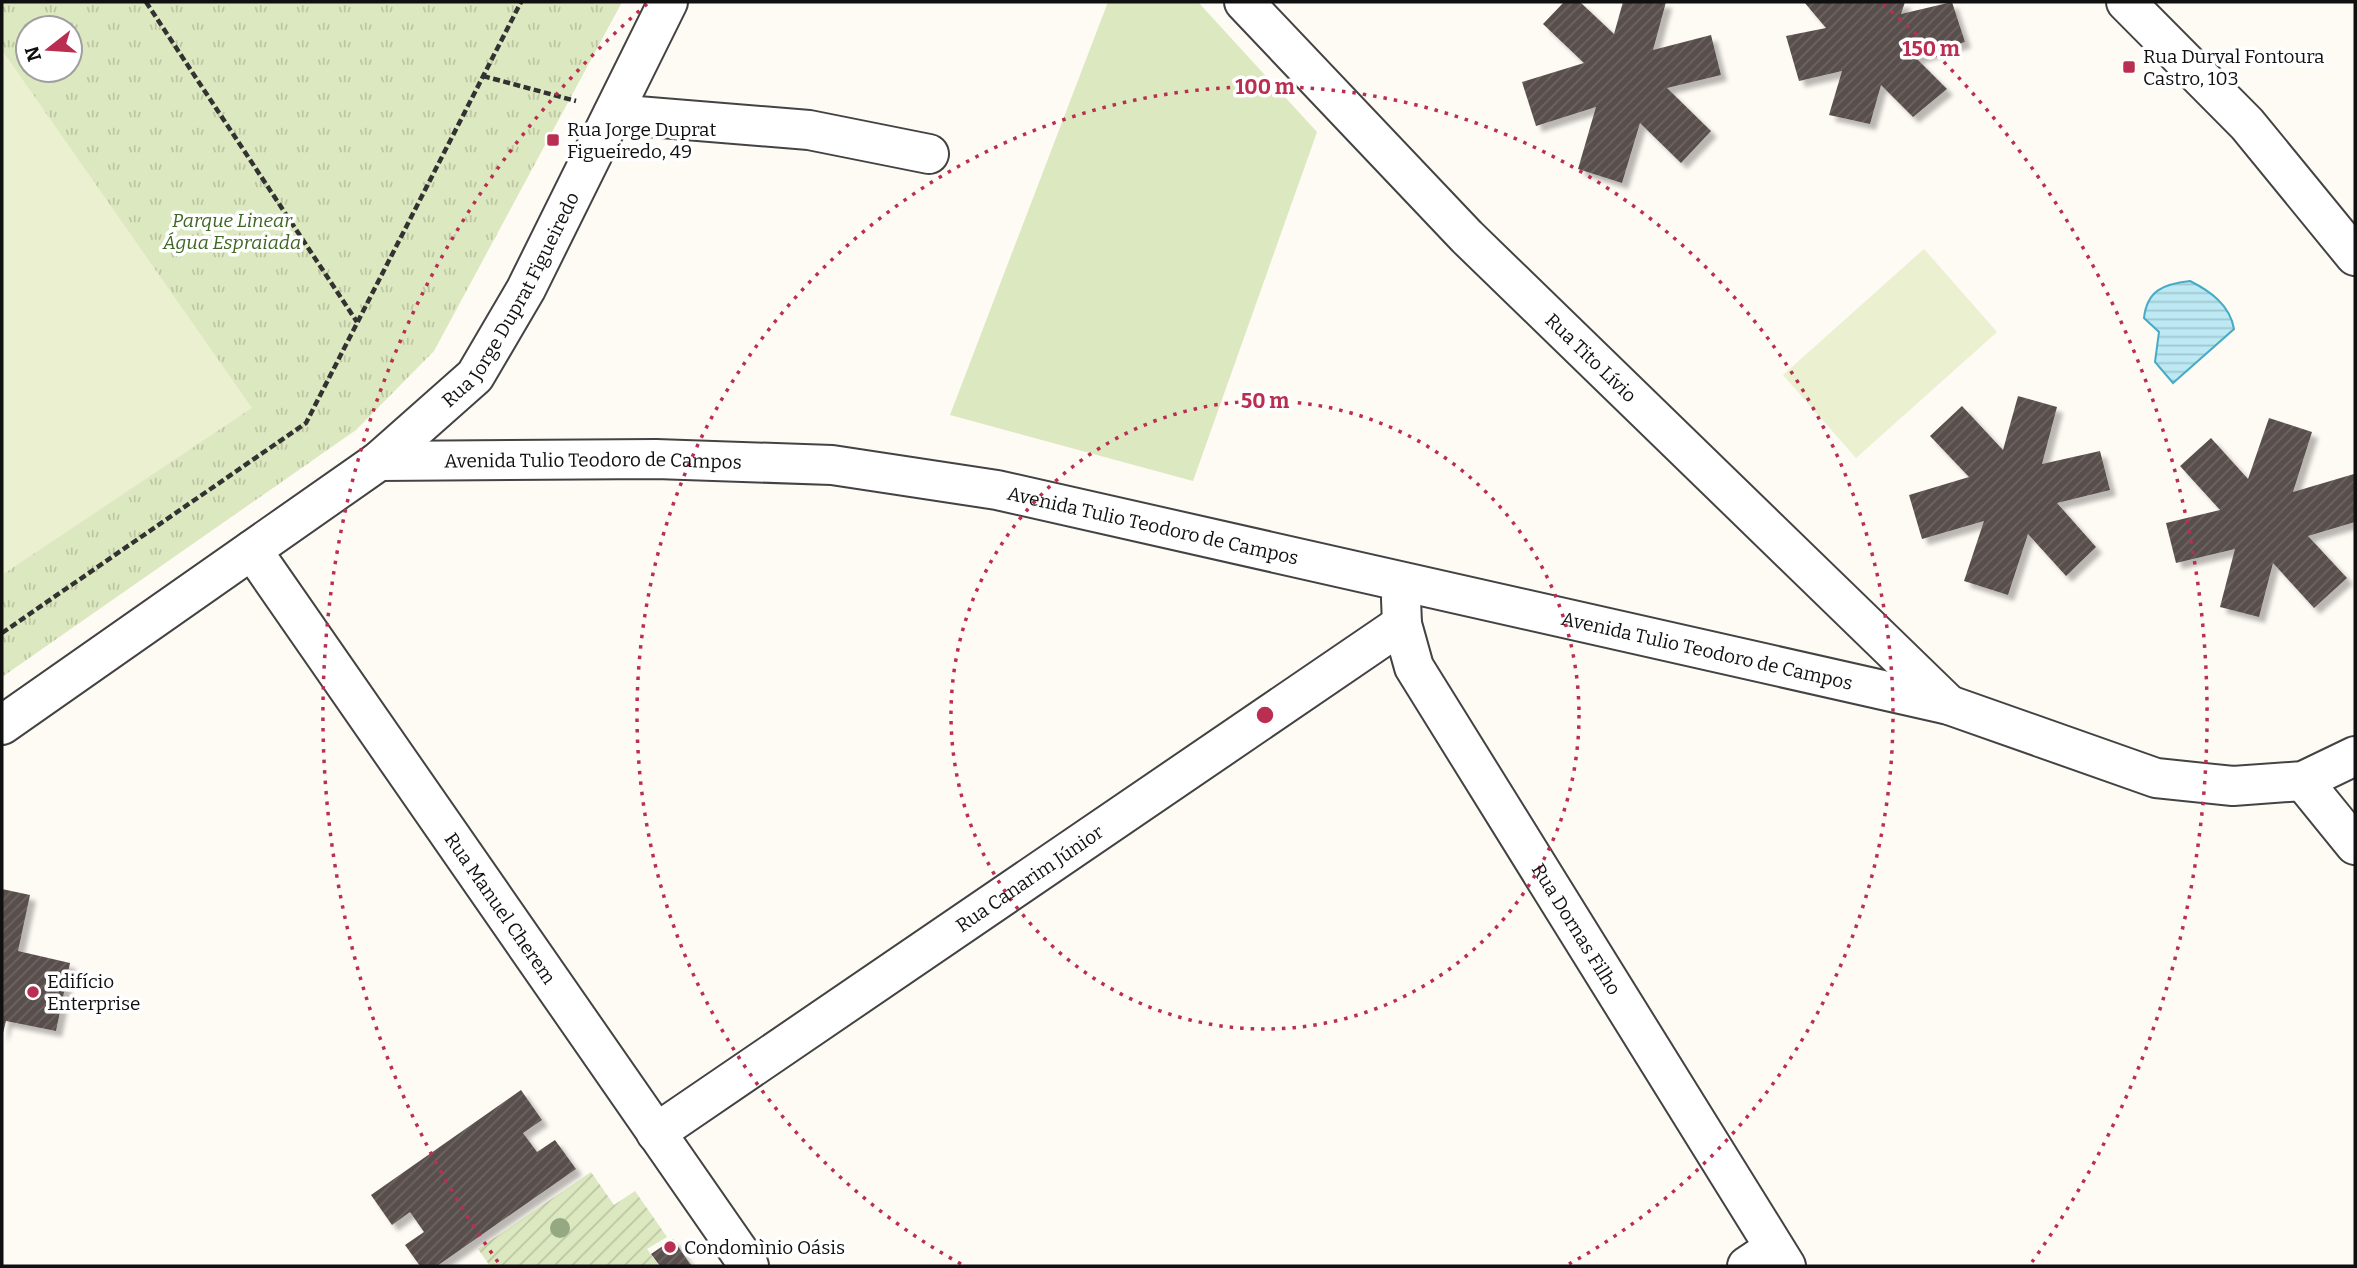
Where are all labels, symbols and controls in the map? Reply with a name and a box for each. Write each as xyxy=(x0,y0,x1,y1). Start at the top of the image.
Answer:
north arrow xyxy=(14,14,84,84)
text: 150 m xyxy=(1902,36,1960,62)
text: N xyxy=(20,43,46,64)
place label: Rua Durval Fontoura Castro, 103 xyxy=(2143,45,2325,90)
marker: Rua Durval Fontoura Castro, 103 xyxy=(2121,59,2137,75)
text: 100 m xyxy=(1235,74,1295,100)
place label: Rua Jorge Duprat Figueiredo, 49 xyxy=(567,118,716,163)
marker: Rua Jorge Duprat Figueiredo, 49 xyxy=(545,132,561,148)
street label: Rua Jorge Duprat Figueiredo xyxy=(437,188,584,412)
park label: Parque Linear Água Espraiada xyxy=(162,209,301,254)
street label: Rua Tito Lívio xyxy=(1541,308,1642,407)
text: 50 m xyxy=(1241,388,1289,414)
street label: Avenida Tulio Teodoro de Campos xyxy=(444,448,742,473)
street label: Avenida Tulio Teodoro de Campos xyxy=(1005,481,1301,569)
street label: Avenida Tulio Teodoro de Campos xyxy=(1559,606,1855,694)
centre of rings xyxy=(1253,703,1277,727)
street label: Rua Canarim Júnior xyxy=(951,820,1108,937)
street label: Rua Manuel Cherem xyxy=(440,828,561,988)
street label: Rua Dornas Filho xyxy=(1527,859,1626,999)
place label: Edifício Enterprise xyxy=(47,970,140,1015)
marker: Edifício Enterprise xyxy=(25,984,41,1000)
place label: Condomìnio Oásis xyxy=(684,1236,845,1259)
marker: Condomìnio Oásis xyxy=(662,1239,678,1255)

